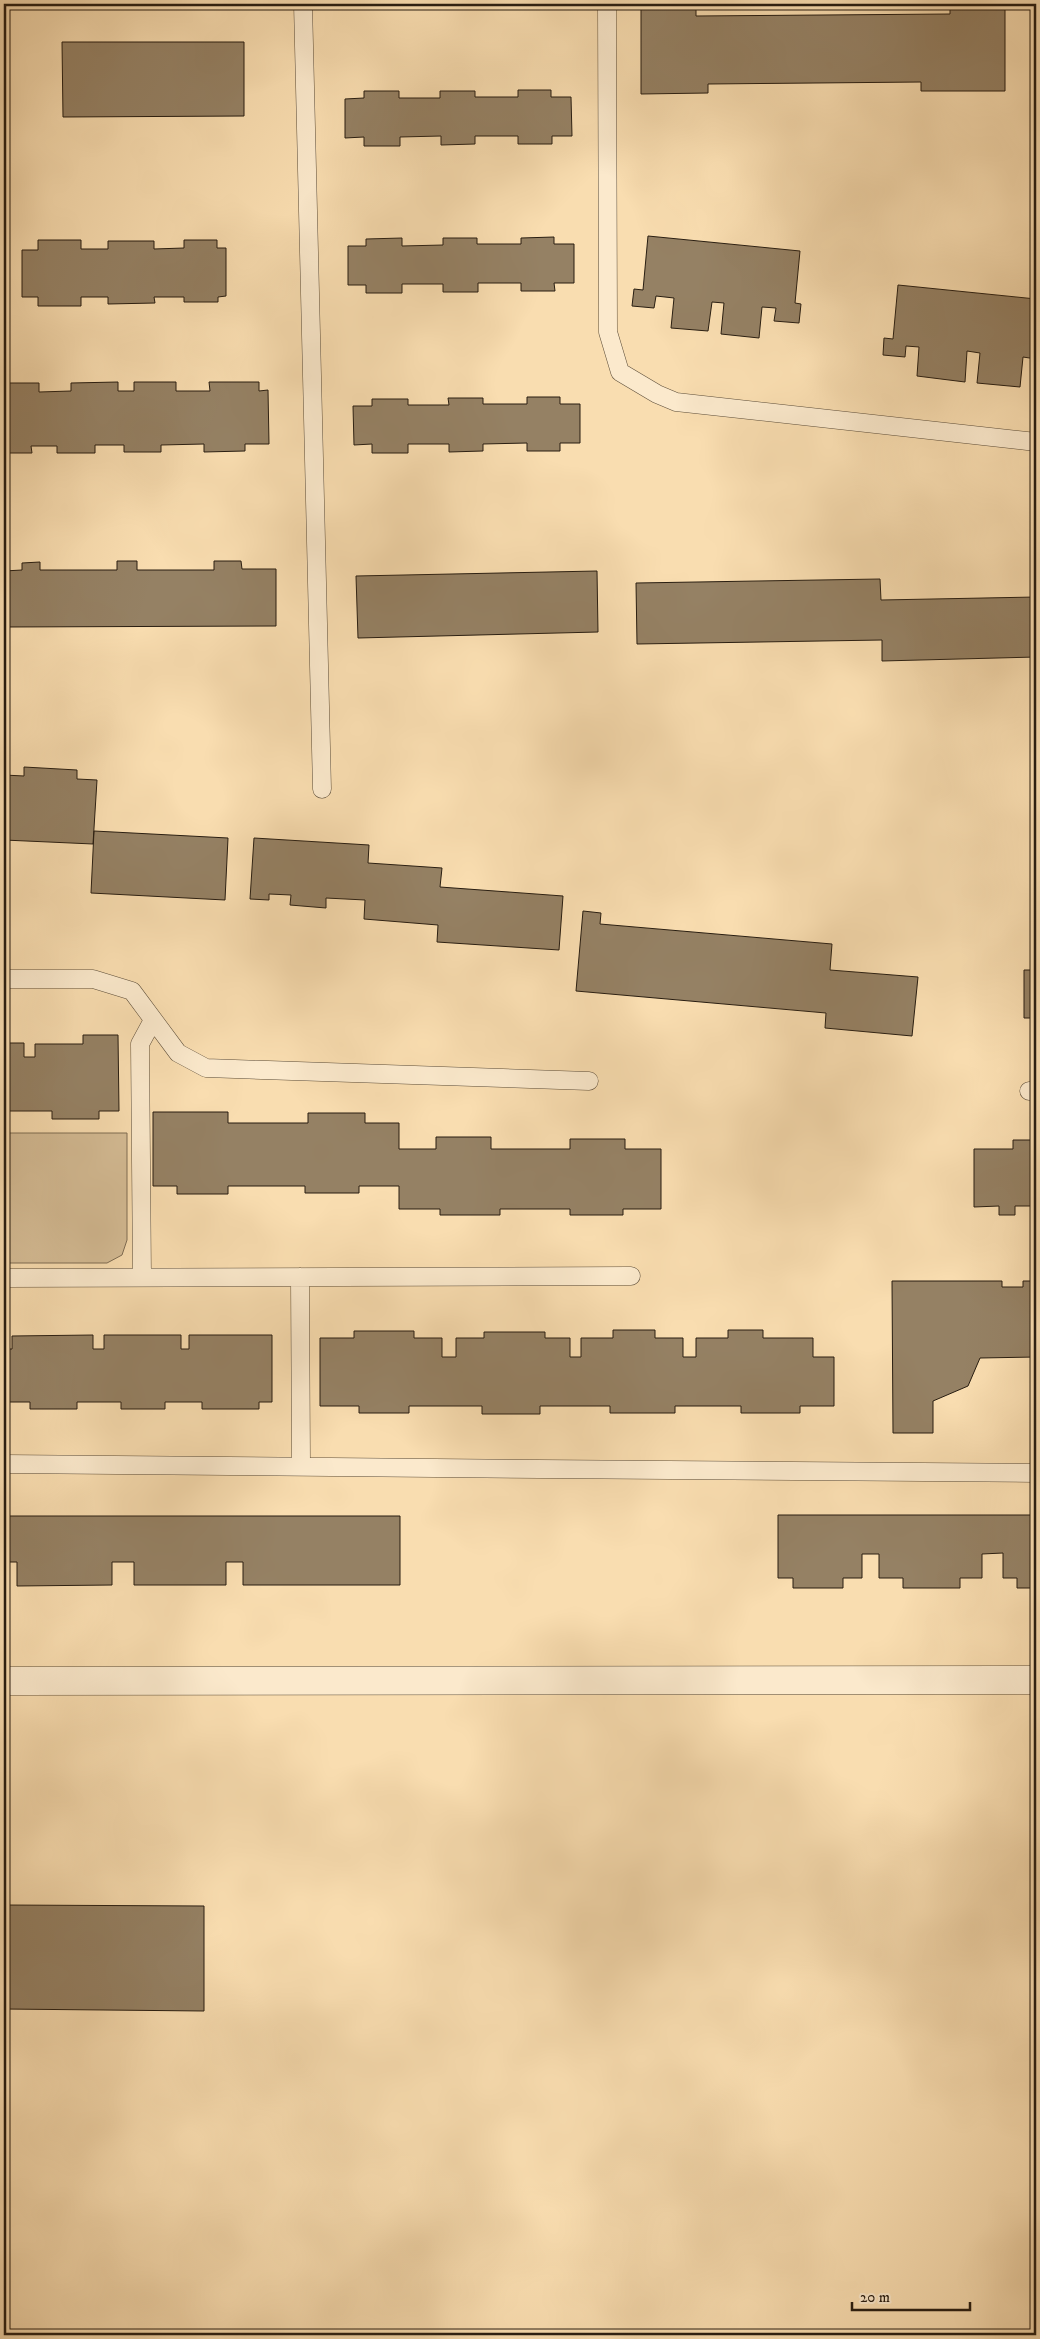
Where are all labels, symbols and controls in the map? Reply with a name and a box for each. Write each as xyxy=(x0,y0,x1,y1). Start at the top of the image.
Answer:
scale bar xyxy=(852,2279,970,2311)
text: 20 m xyxy=(860,2288,890,2307)

